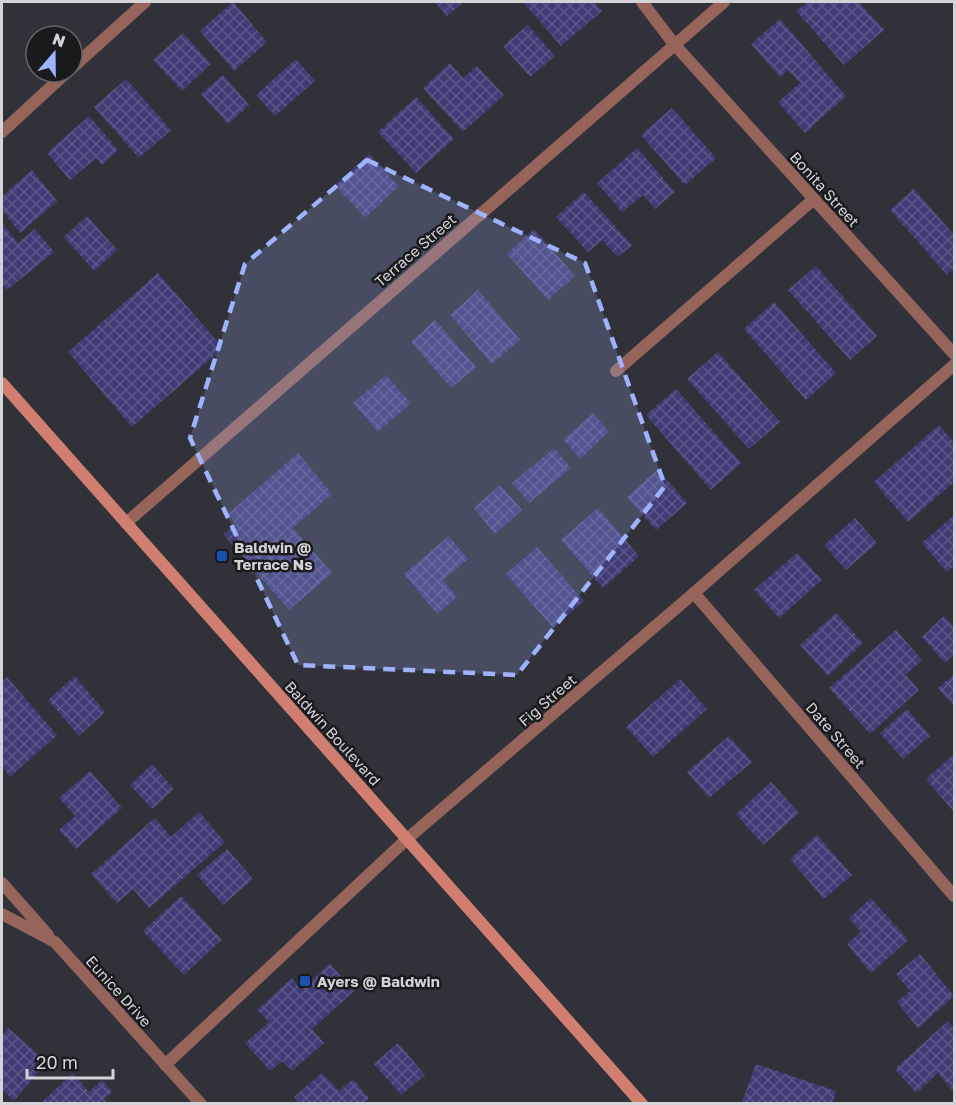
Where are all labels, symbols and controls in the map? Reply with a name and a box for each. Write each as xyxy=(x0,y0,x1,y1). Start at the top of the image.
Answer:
north arrow xyxy=(24,24,84,84)
text: N xyxy=(50,28,68,51)
street label: Bonita Street xyxy=(787,148,863,230)
street label: Terrace Street xyxy=(371,210,459,290)
place label: Baldwin @ Terrace Ns xyxy=(234,538,313,573)
marker: Baldwin @ Terrace Ns xyxy=(215,549,229,563)
street label: Fig Street xyxy=(515,670,579,730)
street label: Baldwin Boulevard xyxy=(281,677,385,789)
street label: Date Street xyxy=(802,698,870,772)
street label: Eunice Drive xyxy=(82,952,156,1030)
place label: Ayers @ Baldwin xyxy=(317,972,440,990)
marker: Ayers @ Baldwin xyxy=(298,974,312,988)
scale bar xyxy=(27,1042,112,1080)
text: 20 m xyxy=(36,1051,78,1073)

